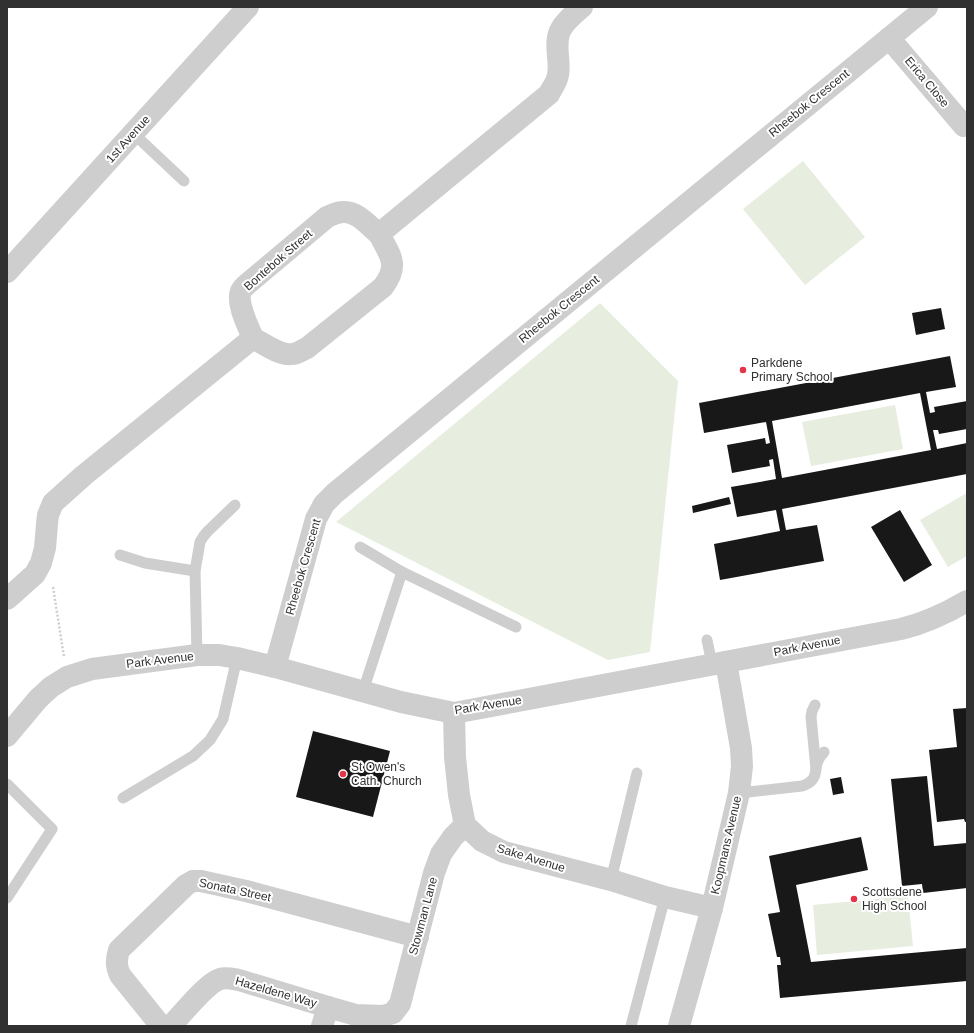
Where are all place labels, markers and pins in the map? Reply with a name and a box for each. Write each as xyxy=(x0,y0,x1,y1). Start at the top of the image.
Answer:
place label: Parkdene Primary School xyxy=(751,356,832,384)
marker: Parkdene Primary School xyxy=(738,365,748,375)
place label: St Owen's Cath. Church xyxy=(351,760,422,788)
marker: St Owen's Cath. Church xyxy=(338,769,348,779)
place label: Scottsdene High School xyxy=(862,885,927,913)
marker: Scottsdene High School xyxy=(849,894,859,904)

